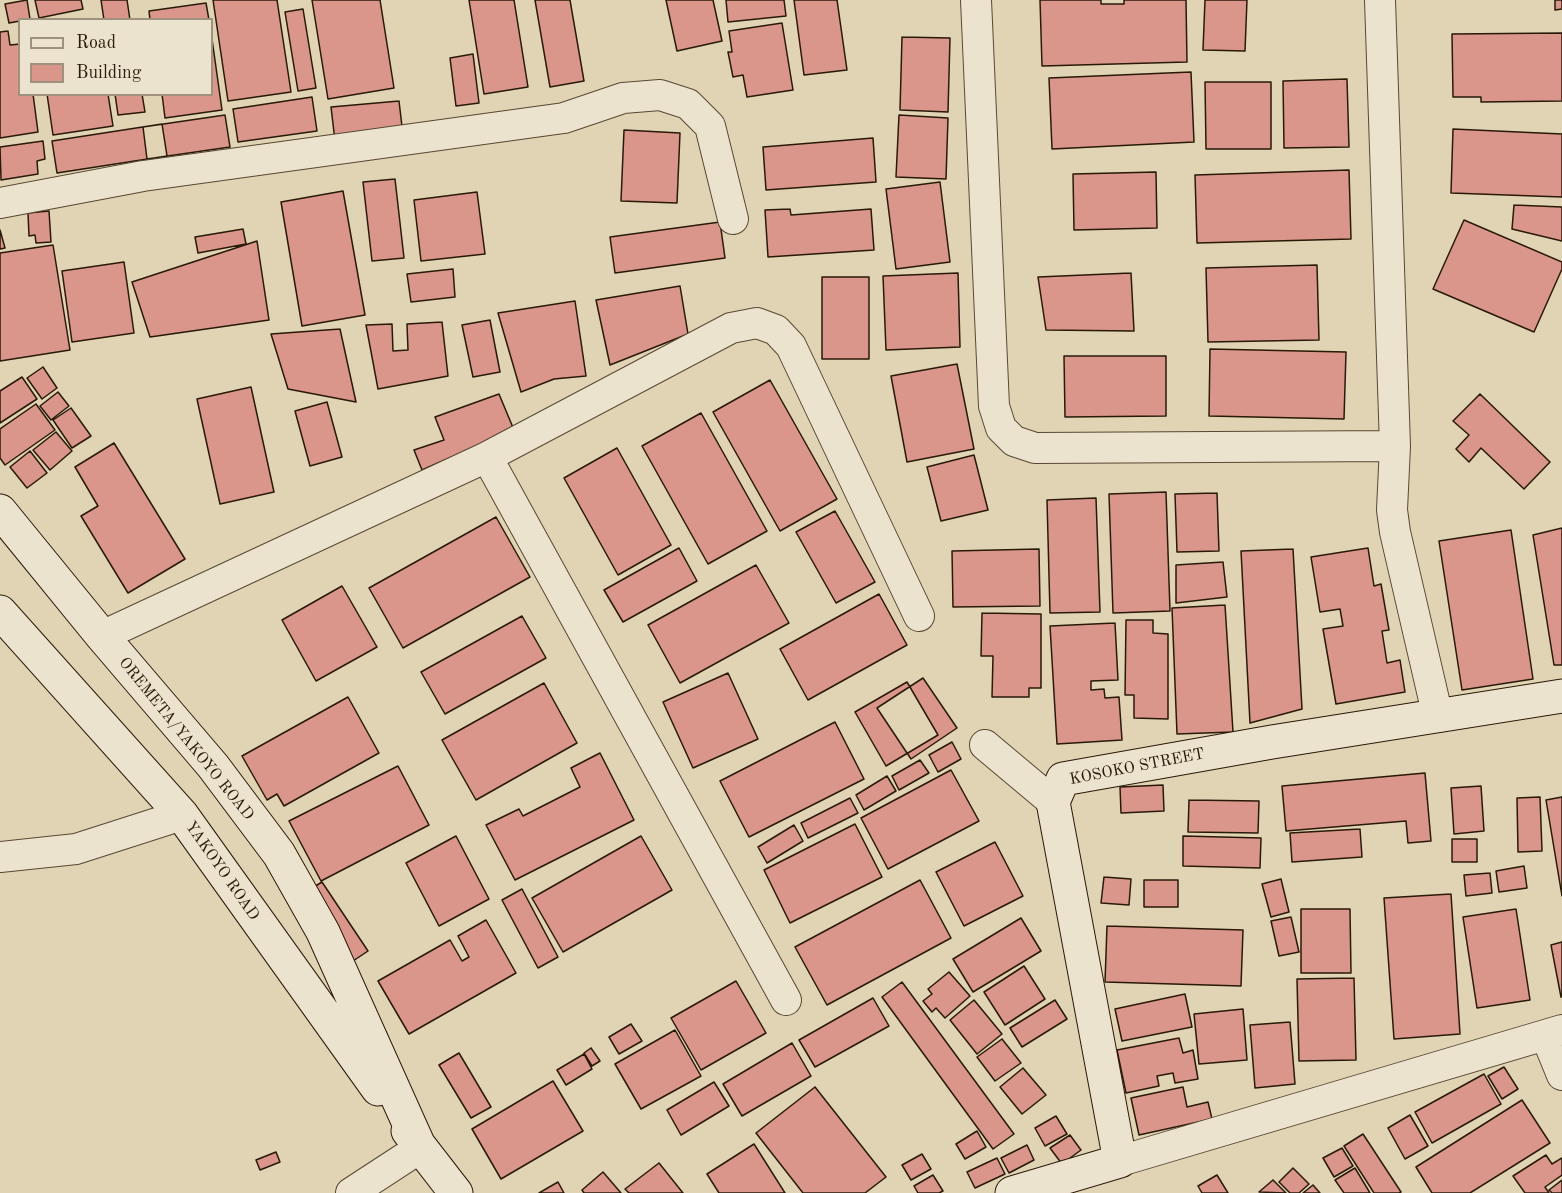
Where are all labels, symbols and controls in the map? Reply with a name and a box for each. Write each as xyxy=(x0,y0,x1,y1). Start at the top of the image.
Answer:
legend xyxy=(18,18,213,96)
text: Road xyxy=(76,34,116,52)
text: Building xyxy=(76,64,141,82)
street label: OREMETA/YAKOYO ROAD xyxy=(114,654,258,824)
street label: KOSOKO STREET xyxy=(1068,744,1206,790)
street label: YAKOYO ROAD xyxy=(181,818,263,924)

